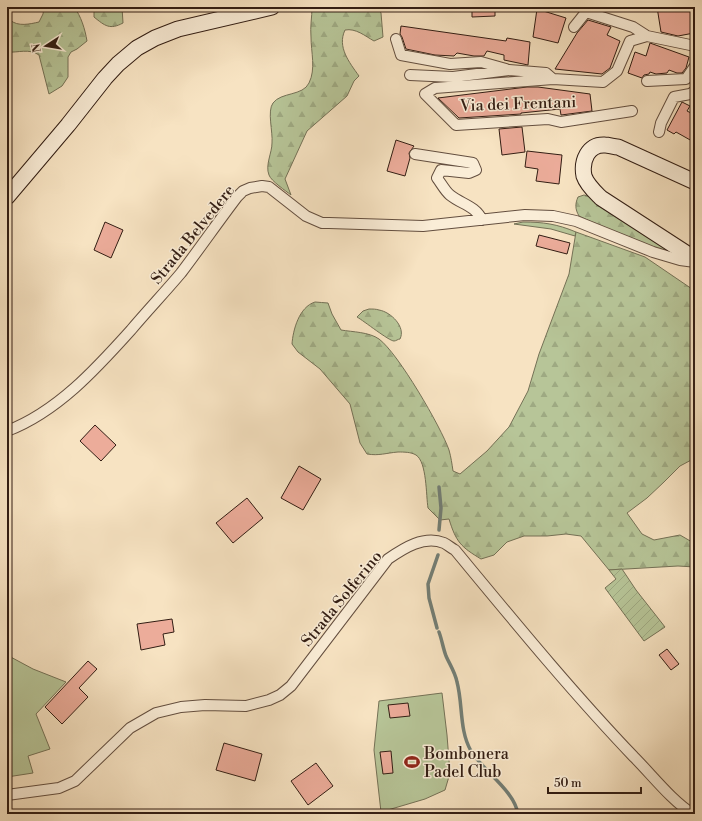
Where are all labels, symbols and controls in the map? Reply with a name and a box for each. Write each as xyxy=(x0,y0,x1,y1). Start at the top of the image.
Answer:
north arrow xyxy=(26,26,66,66)
text: N xyxy=(29,42,45,54)
street label: Via dei Frentani xyxy=(458,92,577,116)
street label: Strada Belvedere xyxy=(147,181,239,288)
street label: Strada Solferino xyxy=(297,547,387,651)
place label: Bombonera Padel Club xyxy=(423,744,510,782)
sports icon: Bombonera Padel Club xyxy=(403,753,421,771)
scale bar xyxy=(548,769,641,795)
text: 50 m xyxy=(554,776,582,791)

